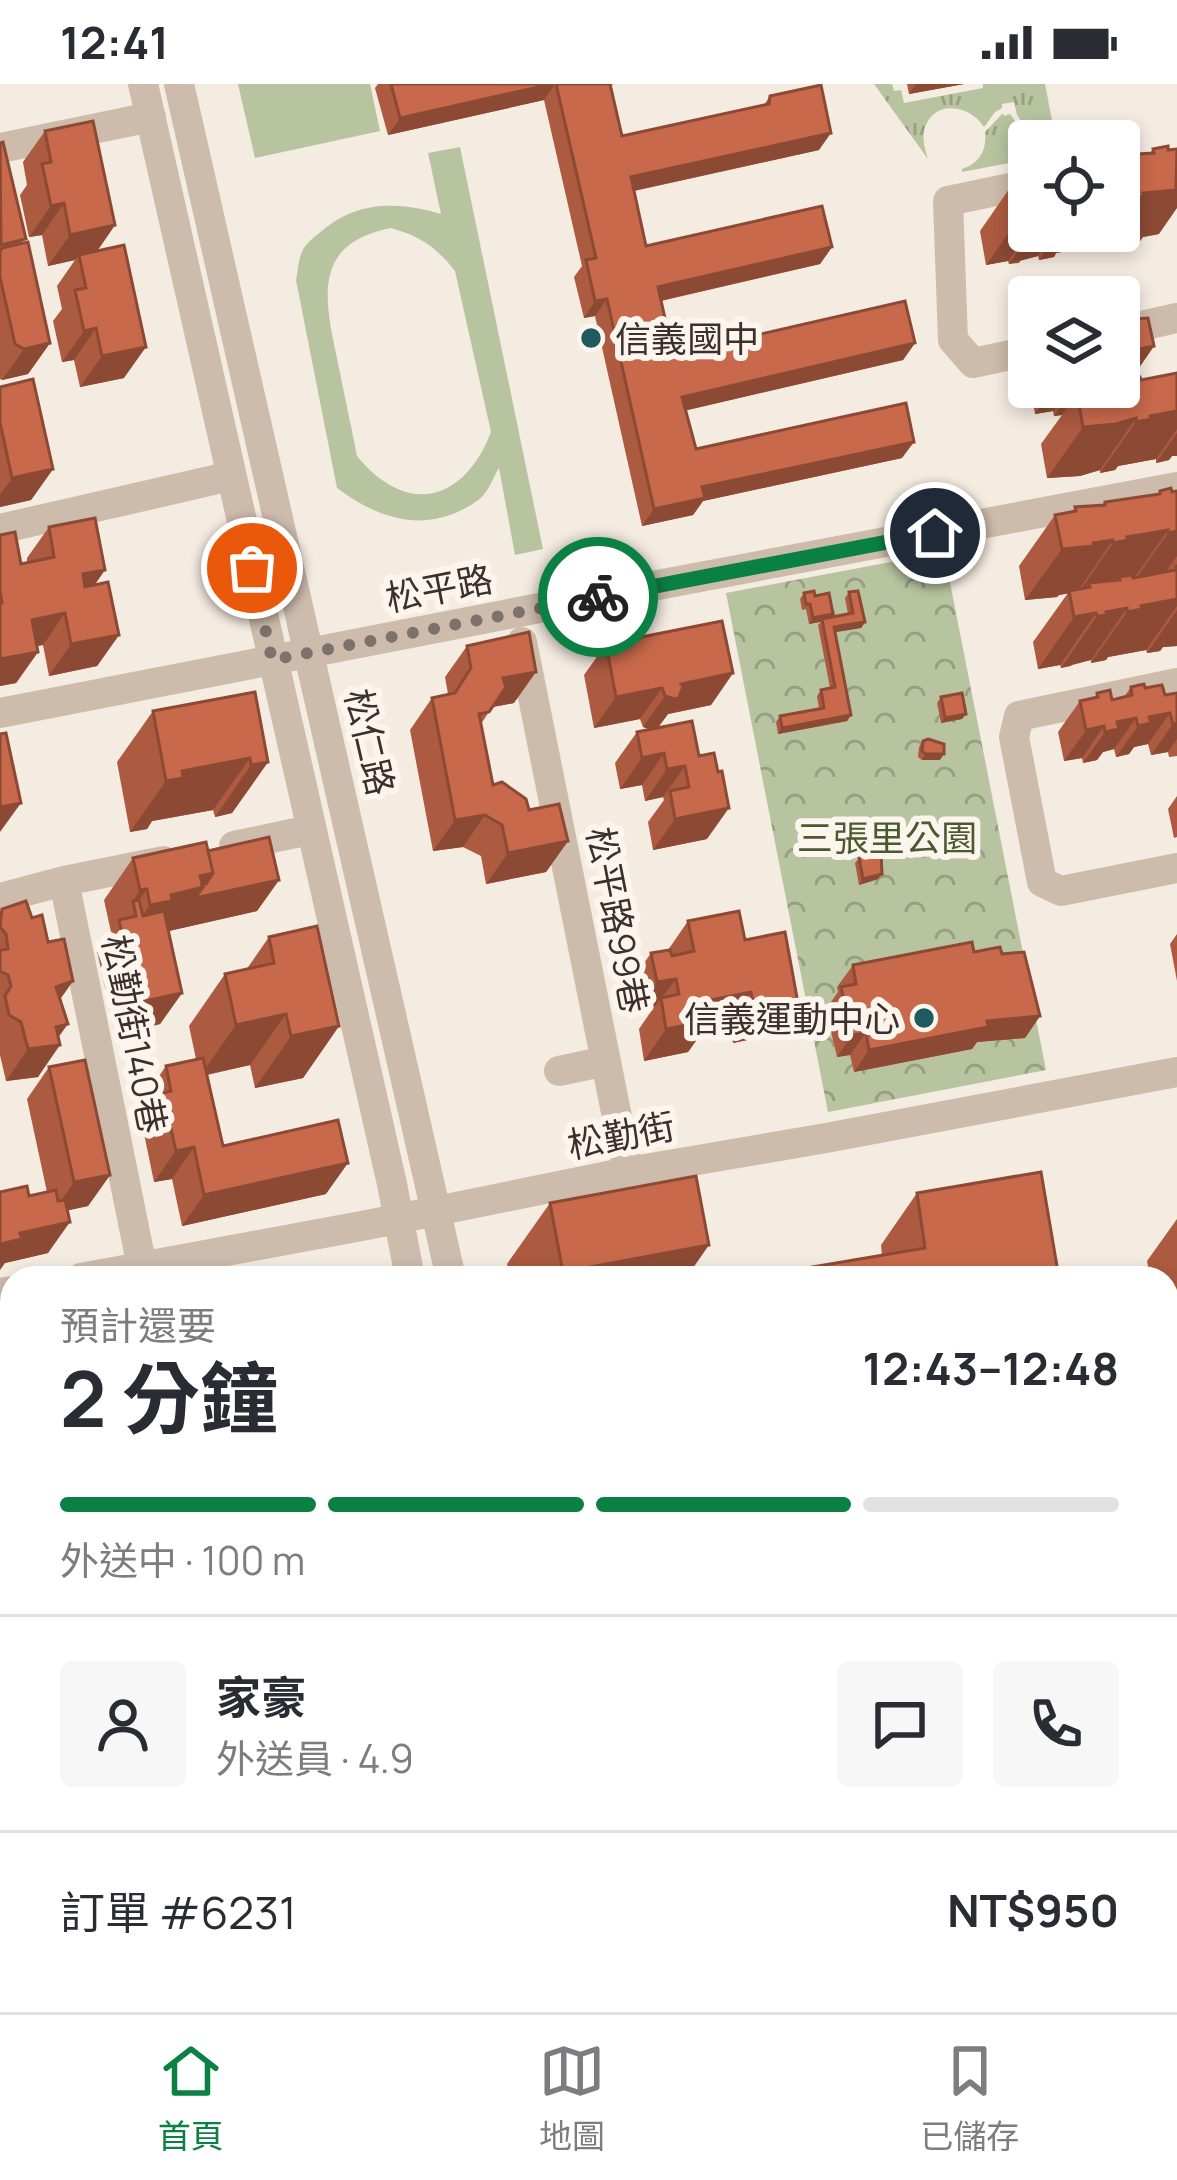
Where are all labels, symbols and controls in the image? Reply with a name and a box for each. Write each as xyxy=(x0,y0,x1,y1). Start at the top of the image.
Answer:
text: 12:41 xyxy=(60,11,169,73)
map controls xyxy=(1008,120,1140,408)
button: locate xyxy=(1008,120,1140,252)
button: layers xyxy=(1008,276,1140,408)
place label: 信義國中 xyxy=(615,314,759,363)
marker: 信義國中 xyxy=(578,325,604,351)
pin xyxy=(884,482,986,584)
icon: home xyxy=(902,500,968,566)
pin xyxy=(201,517,303,619)
icon: bag xyxy=(219,535,285,601)
courier xyxy=(538,537,658,657)
street label: 松平路 xyxy=(381,554,497,622)
icon: bike xyxy=(565,564,631,630)
street label: 松仁路 xyxy=(334,684,406,800)
park label: 三張里公園 xyxy=(797,813,977,862)
street label: 松平路99巷 xyxy=(576,823,660,1017)
street label: 松勤街140巷 xyxy=(92,931,178,1137)
place label: 信義運動中心 xyxy=(684,994,900,1043)
marker: 信義運動中心 xyxy=(911,1005,937,1031)
street label: 松勤街 xyxy=(563,1101,679,1169)
text: 預計還要 xyxy=(60,1298,216,1352)
text: 12:43–12:48 xyxy=(863,1337,1119,1399)
text: 2 分鐘 xyxy=(60,1344,278,1450)
text: 外送中 · 100 m xyxy=(60,1533,305,1587)
button: person xyxy=(60,1661,186,1787)
button: chat xyxy=(837,1661,963,1787)
button: phone xyxy=(993,1661,1119,1787)
text: 家豪 xyxy=(216,1666,306,1728)
text: 外送員 · 4.9 xyxy=(216,1731,414,1785)
text: NT$950 xyxy=(947,1879,1119,1941)
text: 訂單 #6231 xyxy=(60,1881,296,1943)
tab: 首頁 xyxy=(158,2038,224,2158)
tab: 地圖 xyxy=(539,2038,605,2158)
tab: 已儲存 xyxy=(920,2038,1019,2158)

